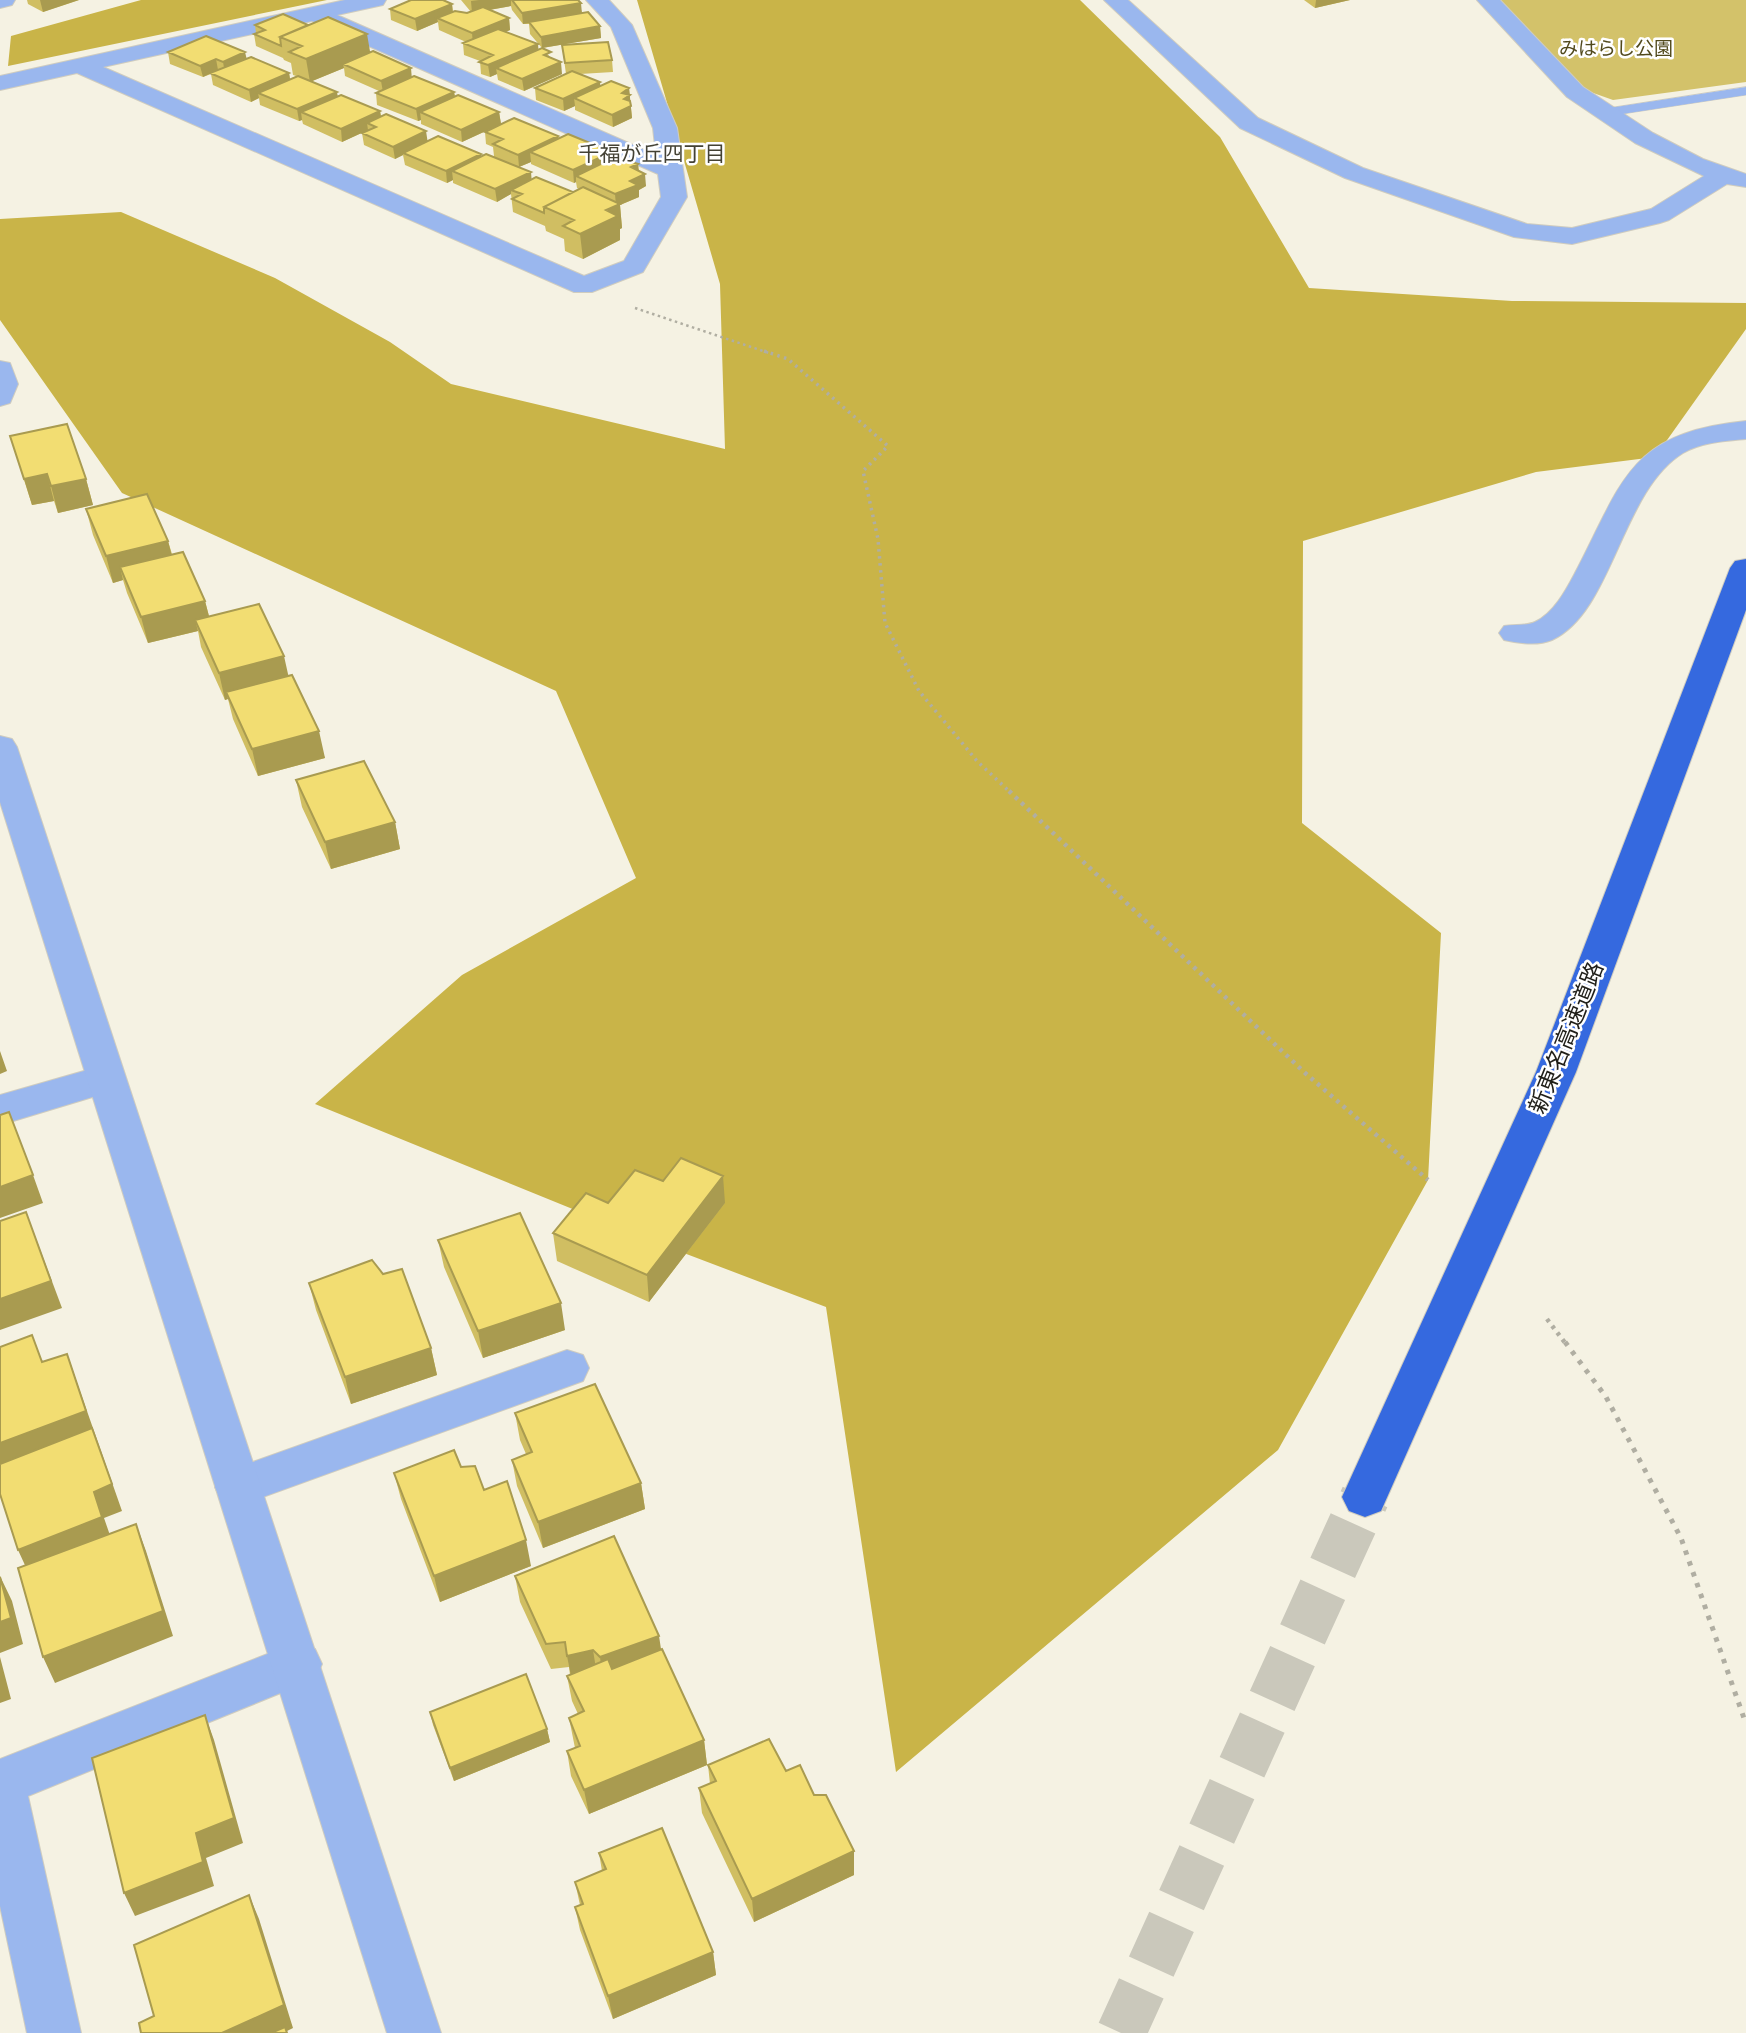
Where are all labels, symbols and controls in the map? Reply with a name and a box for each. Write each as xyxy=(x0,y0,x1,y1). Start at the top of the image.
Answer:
park label: みはらし公園 xyxy=(1559,38,1673,60)
district label: 千福が丘四丁目 xyxy=(579,142,726,167)
street label: 新東名高速道路 xyxy=(1524,958,1610,1118)

